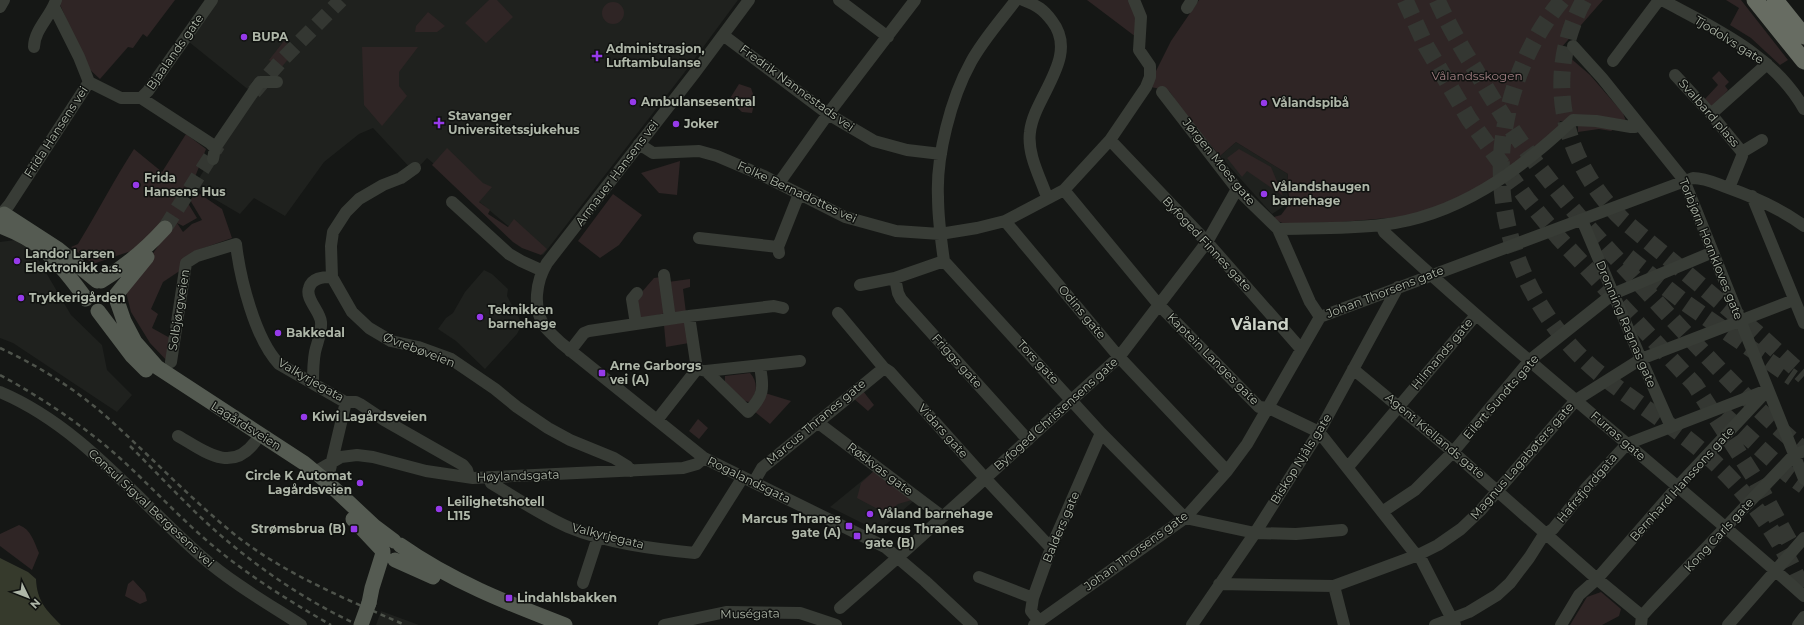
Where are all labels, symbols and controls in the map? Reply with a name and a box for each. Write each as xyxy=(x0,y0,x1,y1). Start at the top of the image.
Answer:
street label: Bjaalands gate xyxy=(143,11,206,93)
street label: Tjodolvs gate xyxy=(1692,12,1767,67)
place label: BUPA xyxy=(252,29,289,44)
marker: BUPA xyxy=(239,32,249,42)
place label: Administrasjon, Luftambulanse xyxy=(605,41,705,70)
street label: Fredrik Nannestads vei xyxy=(737,41,857,134)
marker: Administrasjon, Luftambulanse xyxy=(591,50,603,62)
park label: Vålandsskogen xyxy=(1431,68,1523,83)
street label: Svalbard plass xyxy=(1676,76,1743,150)
street label: Frida Hansens vei xyxy=(20,83,91,180)
place label: Ambulansesentral xyxy=(640,94,756,109)
place label: Vålandspibå xyxy=(1271,95,1349,110)
marker: Ambulansesentral xyxy=(628,97,638,107)
marker: Vålandspibå xyxy=(1259,98,1269,108)
place label: Stavanger Universitetssjukehus xyxy=(448,108,580,137)
street label: Jørgen Moes gate xyxy=(1179,114,1259,208)
place label: Joker xyxy=(683,116,719,131)
marker: Stavanger Universitetssjukehus xyxy=(433,117,445,129)
street label: Armauer Hansens vei xyxy=(572,117,661,228)
marker: Joker xyxy=(671,119,681,129)
street label: Folke Bernadottes vei xyxy=(735,157,859,226)
place label: Frida Hansens Hus xyxy=(144,170,226,199)
street label: Torbjørn Hornkloves gate xyxy=(1676,176,1747,322)
place label: Vålandshaugen barnehage xyxy=(1271,179,1370,208)
marker: Frida Hansens Hus xyxy=(131,180,141,190)
marker: Vålandshaugen barnehage xyxy=(1259,189,1269,199)
street label: Byfoged Finnes gate xyxy=(1160,193,1255,294)
place label: Landor Larsen Elektronikk a.s. xyxy=(25,246,121,275)
marker: Landor Larsen Elektronikk a.s. xyxy=(12,256,22,266)
street label: Dronning Ragnas gate xyxy=(1593,258,1660,389)
street label: Johan Thorsens gate xyxy=(1323,262,1446,321)
street label: Solbjørgveien xyxy=(165,268,192,352)
street label: Odins gate xyxy=(1056,282,1109,342)
place label: Trykkerigården xyxy=(29,290,125,305)
marker: Trykkerigården xyxy=(16,293,26,303)
place label: Teknikken barnehage xyxy=(488,302,557,331)
street label: Kaptein Langes gate xyxy=(1164,310,1262,408)
marker: Teknikken barnehage xyxy=(475,312,485,322)
district label: Våland xyxy=(1230,315,1289,334)
street label: Hilmands gate xyxy=(1407,315,1476,392)
place label: Bakkedal xyxy=(286,325,345,340)
marker: Bakkedal xyxy=(273,328,283,338)
street label: Øvrebøveien xyxy=(381,329,457,370)
street label: Friggs gate xyxy=(929,330,986,391)
street label: Tors gate xyxy=(1014,337,1063,387)
street label: Eilert Sundts gate xyxy=(1460,351,1542,442)
street label: Byfoged Christensens gate xyxy=(991,354,1121,473)
street label: Valkyrjegata xyxy=(276,355,347,405)
place label: Arne Garborgs vei (A) xyxy=(609,358,702,387)
marker: Arne Garborgs vei (A) xyxy=(597,368,607,378)
street label: Marcus Thranes gate xyxy=(763,376,868,468)
street label: Agent Kiellands gate xyxy=(1383,390,1488,482)
street label: Lagårdsveien xyxy=(208,398,284,453)
street label: Magnus Lagabøters gate xyxy=(1467,399,1576,522)
street label: Vidars gate xyxy=(915,401,972,461)
street label: Furras gate xyxy=(1588,408,1649,464)
place label: Kiwi Lagårdsveien xyxy=(312,409,427,424)
street label: Biskop Njåls gate xyxy=(1267,411,1334,507)
marker: Kiwi Lagårdsveien xyxy=(299,412,309,422)
street label: Bernhard Hanssons gate xyxy=(1626,423,1737,544)
street label: Røskvas gate xyxy=(844,439,916,498)
street label: Consul Sigval Bergesens vei xyxy=(85,445,217,570)
street label: Hafrsfjordgata xyxy=(1553,450,1620,526)
street label: Rogalandsgata xyxy=(705,453,793,506)
street label: Høylandsgata xyxy=(476,467,560,484)
place label: Circle K Automat Lagårdsveien xyxy=(245,468,353,497)
marker: Circle K Automat Lagårdsveien xyxy=(355,478,365,488)
street label: Balders gate xyxy=(1039,489,1082,565)
place label: Leilighetshotell L115 xyxy=(447,494,545,523)
street label: Kong Carls gate xyxy=(1681,495,1756,574)
marker: Leilighetshotell L115 xyxy=(434,504,444,514)
place label: Våland barnehage xyxy=(877,506,994,521)
street label: Johan Thorsens gate xyxy=(1080,508,1191,594)
marker: Våland barnehage xyxy=(865,509,875,519)
place label: Marcus Thranes gate (A) xyxy=(742,511,842,540)
street label: Valkyrjegata xyxy=(571,519,646,552)
place label: Strømsbrua (B) xyxy=(251,521,346,536)
marker: Marcus Thranes gate (A) xyxy=(844,521,854,531)
place label: Marcus Thranes gate (B) xyxy=(865,521,965,550)
marker: Strømsbrua (B) xyxy=(349,524,359,534)
marker: Marcus Thranes gate (B) xyxy=(852,531,862,541)
north arrow xyxy=(8,577,48,617)
place label: Lindahlsbakken xyxy=(517,590,617,605)
marker: Lindahlsbakken xyxy=(504,593,514,603)
text: N xyxy=(27,596,43,612)
street label: Muségata xyxy=(720,605,780,622)

